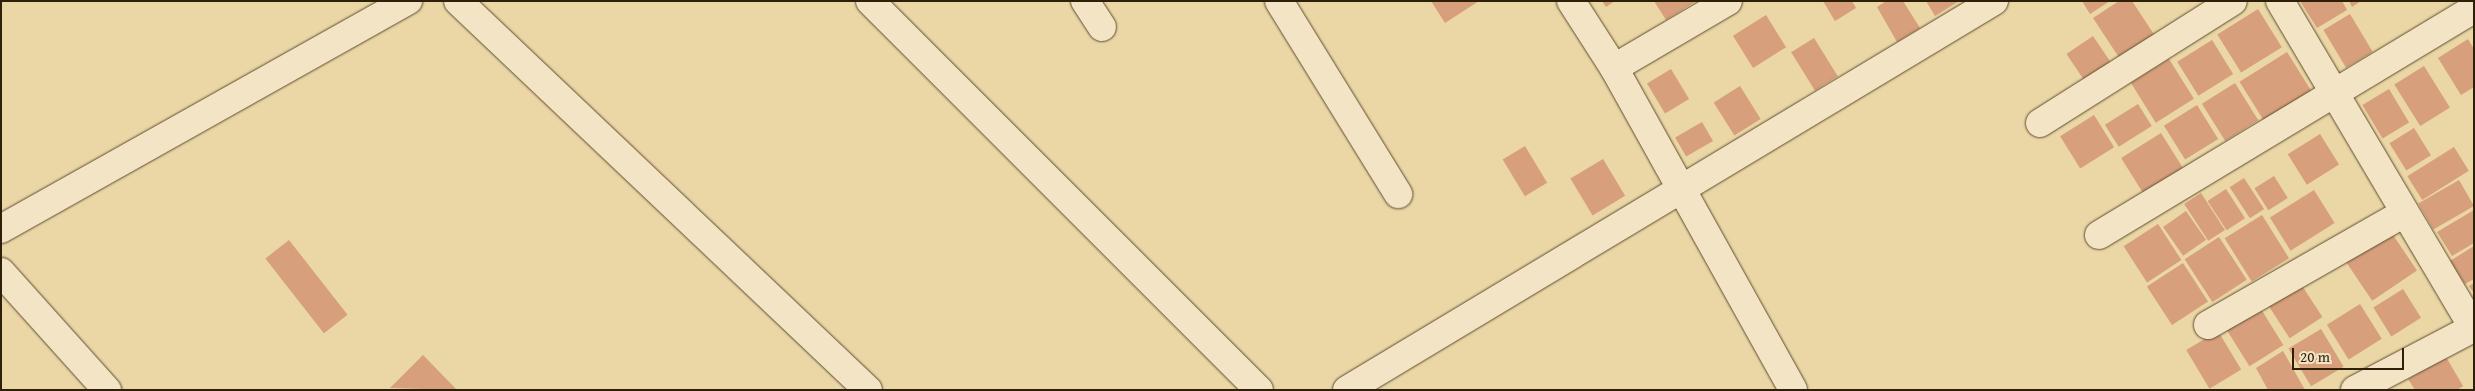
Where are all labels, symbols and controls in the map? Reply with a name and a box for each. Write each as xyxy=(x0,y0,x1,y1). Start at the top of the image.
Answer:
scale bar xyxy=(2295,338,2408,370)
text: 20 m xyxy=(2300,346,2330,367)

